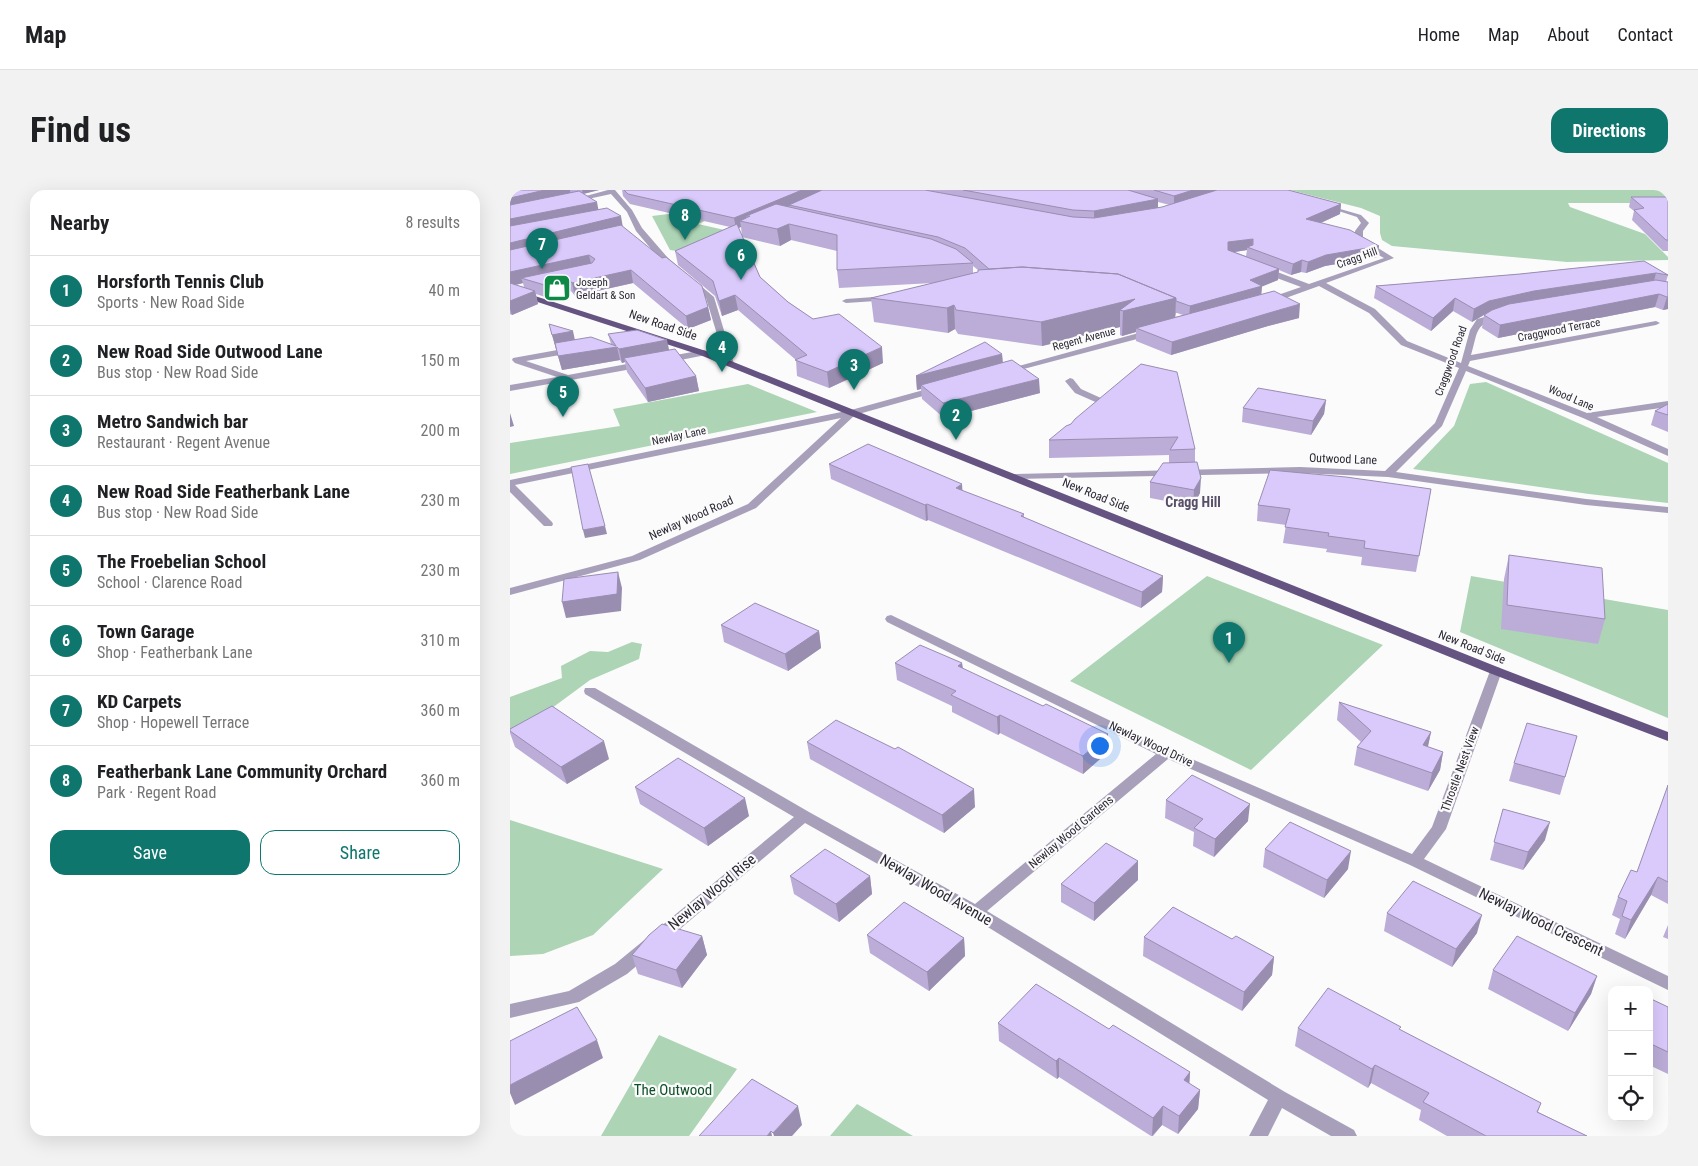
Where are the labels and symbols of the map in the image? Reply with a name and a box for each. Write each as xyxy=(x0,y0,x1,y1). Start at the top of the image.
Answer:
pin: 8 xyxy=(669,199,701,240)
pin: 7 xyxy=(526,228,558,269)
pin: 6 xyxy=(725,239,757,280)
street label: Cragg Hill xyxy=(1335,245,1379,271)
shop icon: Joseph Geldart & Son xyxy=(542,273,572,303)
place label: Joseph Geldart & Son xyxy=(576,276,635,302)
street label: New Road Side xyxy=(627,307,699,343)
street label: Craggwood Terrace xyxy=(1517,316,1601,344)
street label: Regent Avenue xyxy=(1051,324,1117,354)
street label: Craggwood Road xyxy=(1432,324,1470,398)
pin: 4 xyxy=(706,331,738,372)
pin: 3 xyxy=(838,349,870,390)
pin: 5 xyxy=(547,376,579,417)
street label: Wood Lane xyxy=(1546,383,1596,413)
pin: 2 xyxy=(940,399,972,440)
street label: Newlay Lane xyxy=(651,424,707,448)
street label: Outwood Lane xyxy=(1309,451,1378,467)
street label: New Road Side xyxy=(1060,475,1132,515)
street label: Newlay Wood Road xyxy=(647,493,735,543)
district label: Cragg Hill xyxy=(1165,494,1221,510)
pin: 1 xyxy=(1213,622,1245,663)
street label: New Road Side xyxy=(1436,627,1508,667)
street label: Newlay Wood Drive xyxy=(1107,718,1195,770)
street label: Throstle Nest View xyxy=(1438,724,1482,813)
your location xyxy=(1087,733,1113,759)
street label: Newlay Wood Gardens xyxy=(1026,793,1116,871)
street label: Newlay Wood Rise xyxy=(665,850,759,934)
street label: Newlay Wood Avenue xyxy=(877,851,995,929)
street label: Newlay Wood Crescent xyxy=(1476,884,1606,960)
park label: The Outwood xyxy=(634,1081,712,1099)

